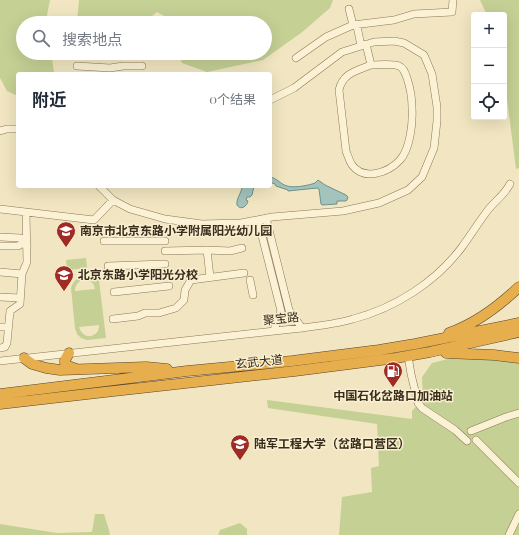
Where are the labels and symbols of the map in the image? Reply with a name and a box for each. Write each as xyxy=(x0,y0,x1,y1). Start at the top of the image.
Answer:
school or university icon: 南京市北京东路小学附属阳光幼儿园 xyxy=(55,220,77,248)
place label: 南京市北京东路小学附属阳光幼儿园 xyxy=(80,222,272,238)
school or university icon: 北京东路小学阳光分校 xyxy=(53,264,75,292)
place label: 北京东路小学阳光分校 xyxy=(78,266,198,282)
street label: 聚宝路 xyxy=(262,308,300,328)
street label: 玄武大道 xyxy=(234,351,284,371)
fuel station icon: 中国石化岔路口加油站 xyxy=(382,360,404,388)
place label: 中国石化岔路口加油站 xyxy=(333,387,453,403)
school or university icon: 陆军工程大学（岔路口营区） xyxy=(229,433,251,461)
place label: 陆军工程大学（岔路口营区） xyxy=(254,435,410,451)

